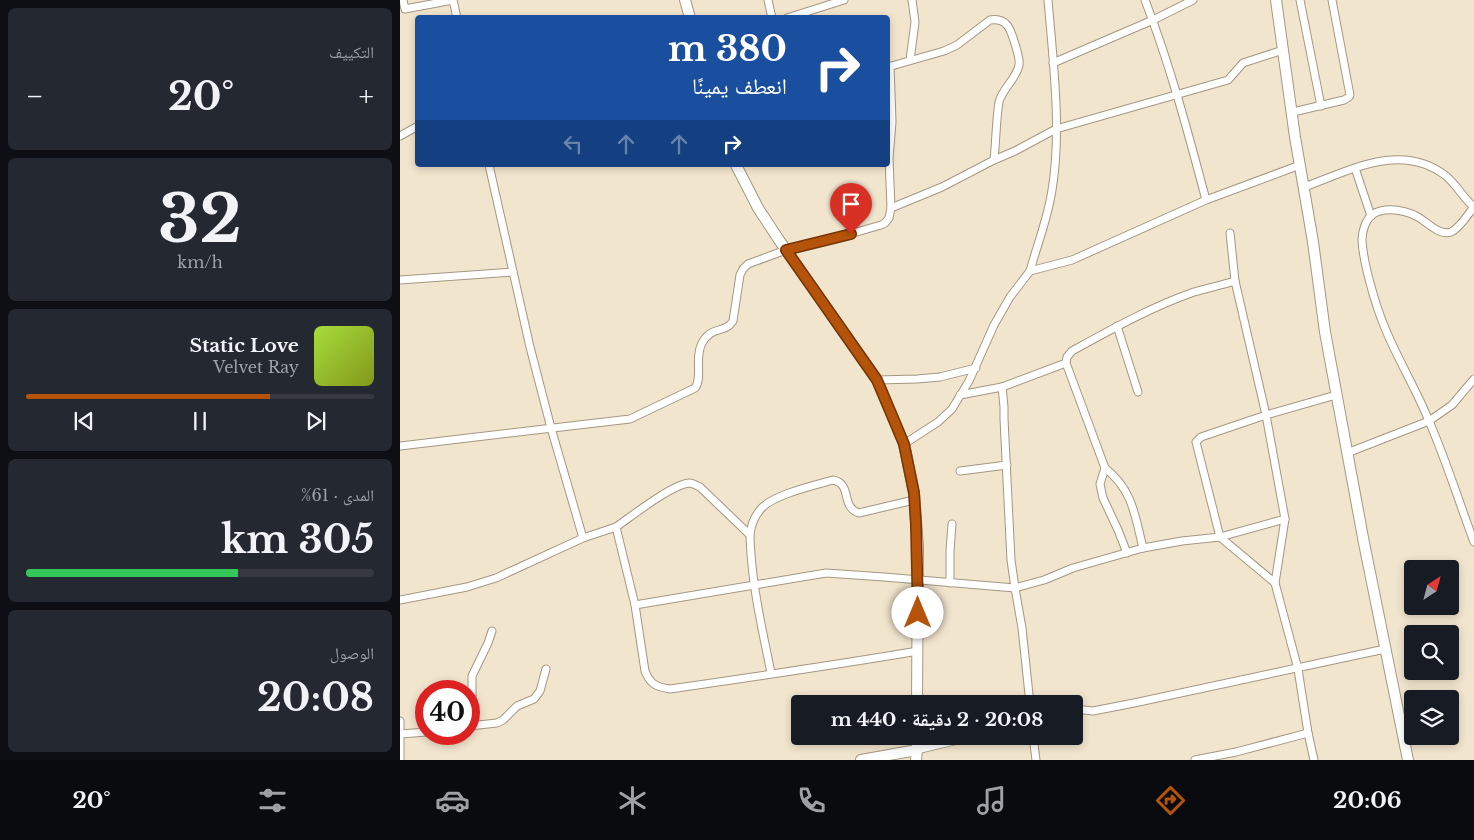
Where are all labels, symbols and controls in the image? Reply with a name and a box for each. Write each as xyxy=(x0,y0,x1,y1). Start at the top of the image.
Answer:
text: 380 m xyxy=(668,27,787,70)
icon: right xyxy=(805,35,870,100)
text: التكييف xyxy=(329,42,374,62)
text: 20° xyxy=(168,73,234,120)
text: انعطف يمينًا xyxy=(692,73,787,100)
text: − xyxy=(26,79,44,114)
text: + xyxy=(359,79,374,114)
icon: left xyxy=(559,130,587,158)
icon: ahead xyxy=(612,130,640,158)
icon: ahead xyxy=(665,130,693,158)
icon: right xyxy=(718,130,746,158)
text: 32 xyxy=(158,179,242,260)
pin xyxy=(830,183,872,234)
icon: arrive xyxy=(837,190,865,218)
text: km/h xyxy=(177,252,223,272)
text: Static Love xyxy=(189,334,299,357)
text: Velvet Ray xyxy=(213,357,299,377)
icon: previous xyxy=(70,407,98,435)
icon: pause xyxy=(186,407,214,435)
icon: next xyxy=(302,407,330,435)
text: المدى · 61% xyxy=(301,485,374,505)
text: 305 km xyxy=(221,516,374,563)
north arrow xyxy=(1404,560,1459,615)
map controls xyxy=(1404,560,1459,745)
position arrow xyxy=(891,586,943,638)
button: search xyxy=(1404,625,1459,680)
text: الوصول xyxy=(330,643,374,663)
text: 20:08 xyxy=(257,674,374,721)
speed limit sign: 40 xyxy=(415,680,480,745)
button: layers xyxy=(1404,690,1459,745)
text: 20:08 · 2 دقيقة · 440 m xyxy=(831,708,1043,731)
icon: filters xyxy=(255,783,290,818)
icon: car xyxy=(435,783,470,818)
icon: climate xyxy=(615,783,650,818)
icon: phone xyxy=(794,783,829,818)
icon: music xyxy=(974,783,1009,818)
icon: directions xyxy=(1153,783,1188,818)
text: 20° xyxy=(72,787,111,814)
text: 20:06 xyxy=(1333,787,1402,814)

